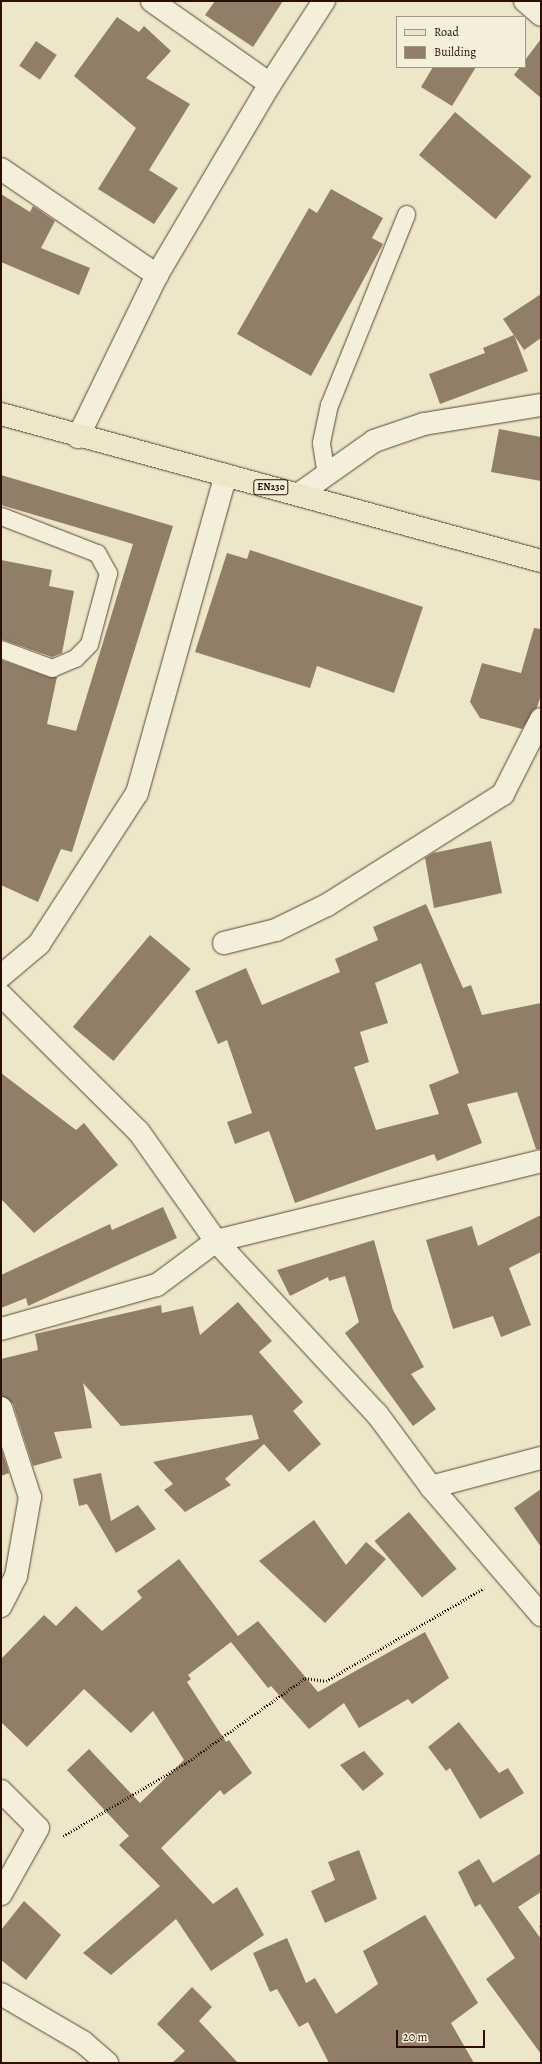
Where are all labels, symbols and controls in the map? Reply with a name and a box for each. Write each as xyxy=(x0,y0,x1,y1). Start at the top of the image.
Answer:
legend xyxy=(396,16,526,68)
text: Road xyxy=(434,24,459,40)
text: Building xyxy=(434,44,476,60)
road number: EN230 xyxy=(253,479,289,495)
scale bar xyxy=(398,2022,487,2048)
text: 20 m xyxy=(403,2029,427,2045)

